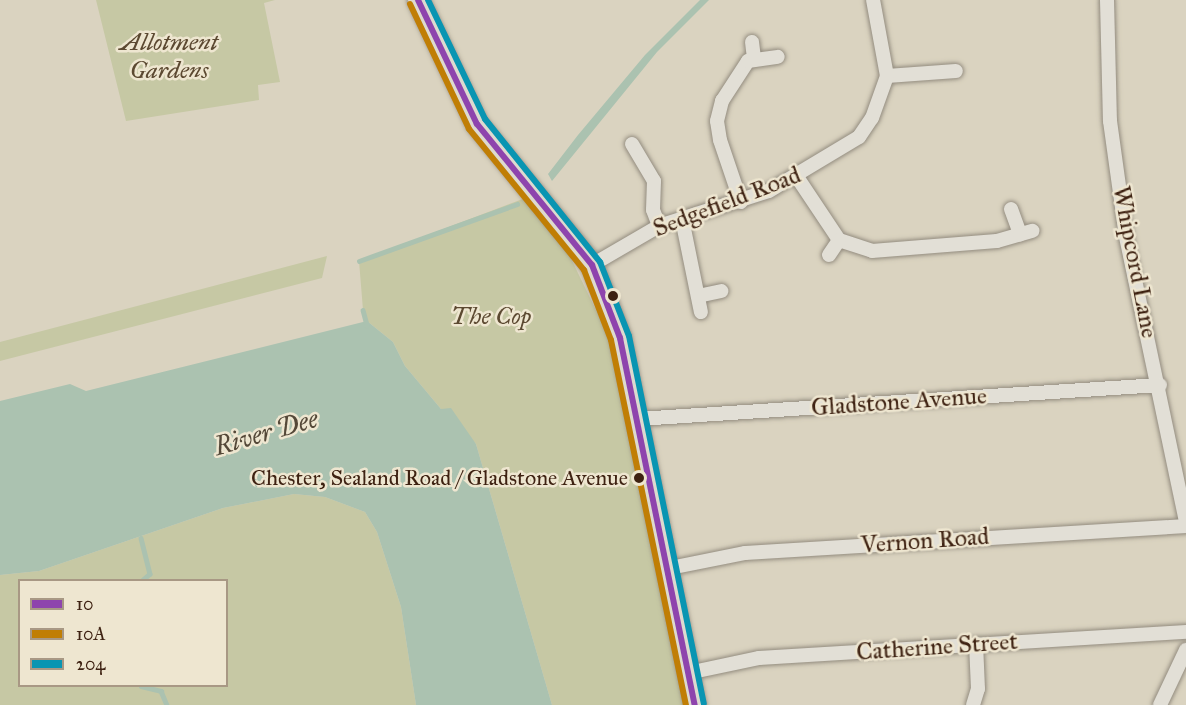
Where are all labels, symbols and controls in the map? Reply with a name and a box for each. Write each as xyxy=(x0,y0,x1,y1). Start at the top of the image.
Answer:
park label: Allotment Gardens xyxy=(120,29,218,85)
street label: Sedgefield Road xyxy=(649,161,805,243)
street label: Whipcord Lane xyxy=(1106,184,1164,340)
unlabelled marker xyxy=(607,290,619,302)
park label: The Cop xyxy=(451,303,531,331)
street label: Gladstone Avenue xyxy=(810,381,988,423)
water label: River Dee xyxy=(211,403,321,463)
place label: Chester, Sealand Road / Gladstone Avenue xyxy=(251,465,628,491)
marker: Chester, Sealand Road / Gladstone Avenue xyxy=(633,472,645,484)
street label: Vernon Road xyxy=(860,522,990,560)
legend xyxy=(18,579,228,687)
text: 10 xyxy=(76,593,94,615)
text: 10A xyxy=(76,623,106,645)
street label: Catherine Street xyxy=(855,627,1019,667)
text: 204 xyxy=(76,653,105,675)

